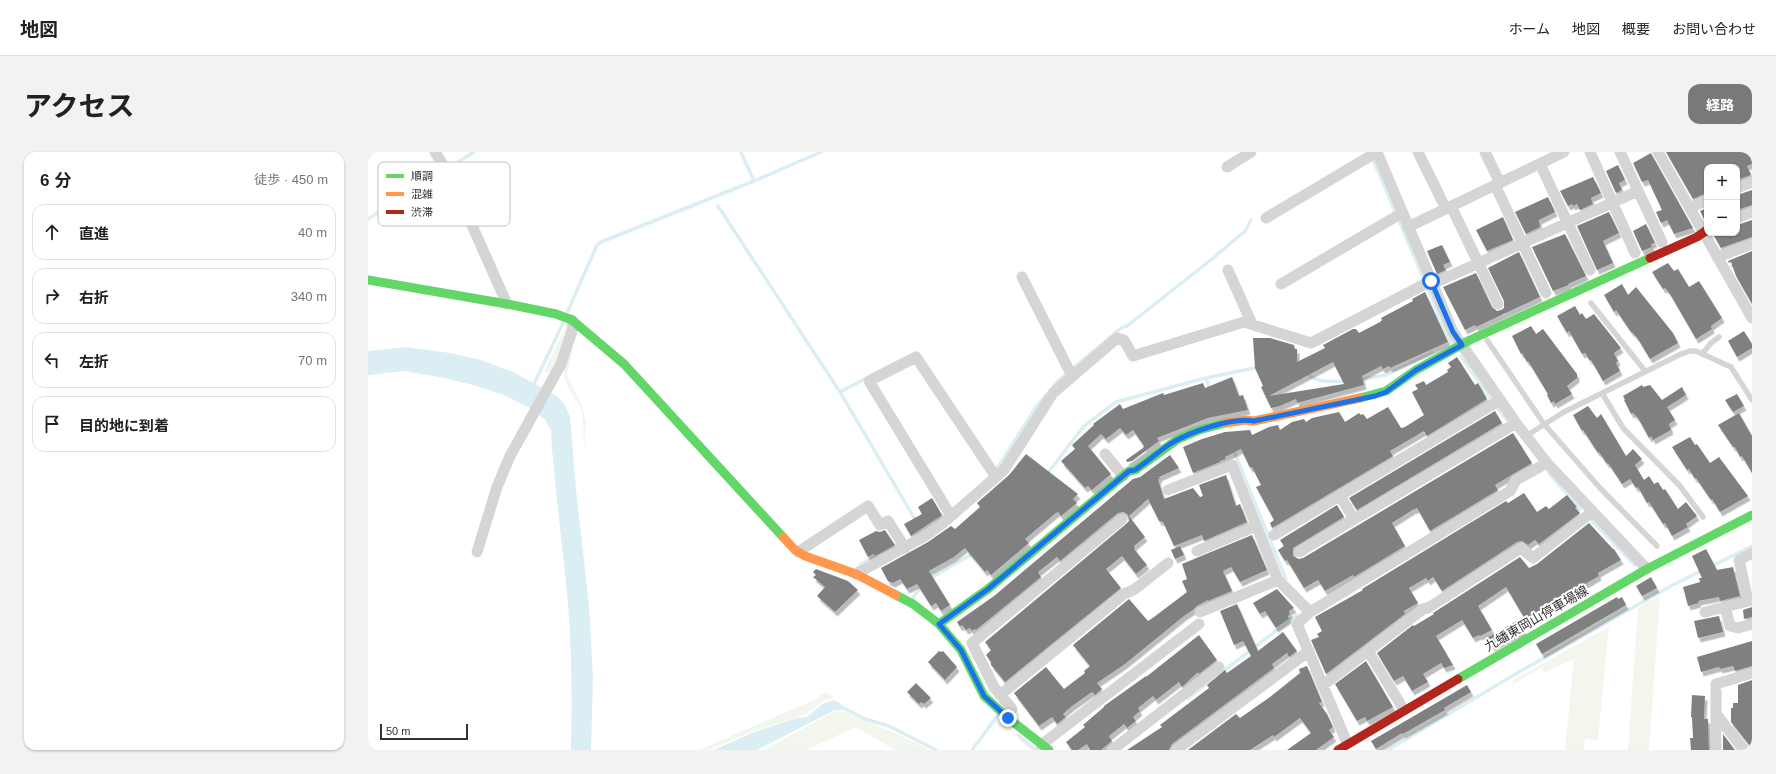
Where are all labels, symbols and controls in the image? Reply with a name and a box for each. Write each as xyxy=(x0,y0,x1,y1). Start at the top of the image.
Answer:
text: 地図 xyxy=(20,19,58,40)
text: ホーム xyxy=(1508,21,1550,37)
text: 地図 xyxy=(1572,21,1600,37)
text: 概要 xyxy=(1622,21,1650,37)
text: お問い合わせ xyxy=(1672,21,1756,37)
button: 経路 xyxy=(1688,84,1752,124)
text: アクセス xyxy=(24,91,135,122)
legend xyxy=(378,162,510,226)
map controls xyxy=(1704,164,1740,236)
button: + xyxy=(1704,164,1740,200)
text: 順調 xyxy=(411,170,433,182)
text: 6 分 xyxy=(40,171,71,190)
text: 徒歩 · 450 m xyxy=(254,172,328,187)
text: 混雑 xyxy=(411,188,433,200)
button: − xyxy=(1704,200,1740,236)
text: 渋滞 xyxy=(411,206,433,218)
icon: ahead xyxy=(41,221,63,243)
text: 直進 xyxy=(79,225,109,242)
text: 40 m xyxy=(298,225,327,240)
route start xyxy=(1422,272,1440,290)
icon: right xyxy=(41,285,63,307)
text: 右折 xyxy=(79,289,109,306)
text: 340 m xyxy=(291,289,327,304)
icon: left xyxy=(41,349,63,371)
text: 左折 xyxy=(79,353,109,370)
text: 70 m xyxy=(298,353,327,368)
icon: arrive xyxy=(41,413,63,435)
text: 目的地に到着 xyxy=(79,417,169,434)
street label: 九蟠東岡山停車場線 xyxy=(1482,583,1591,654)
route end xyxy=(999,709,1017,727)
scale bar xyxy=(380,722,468,741)
text: 50 m xyxy=(386,725,410,737)

